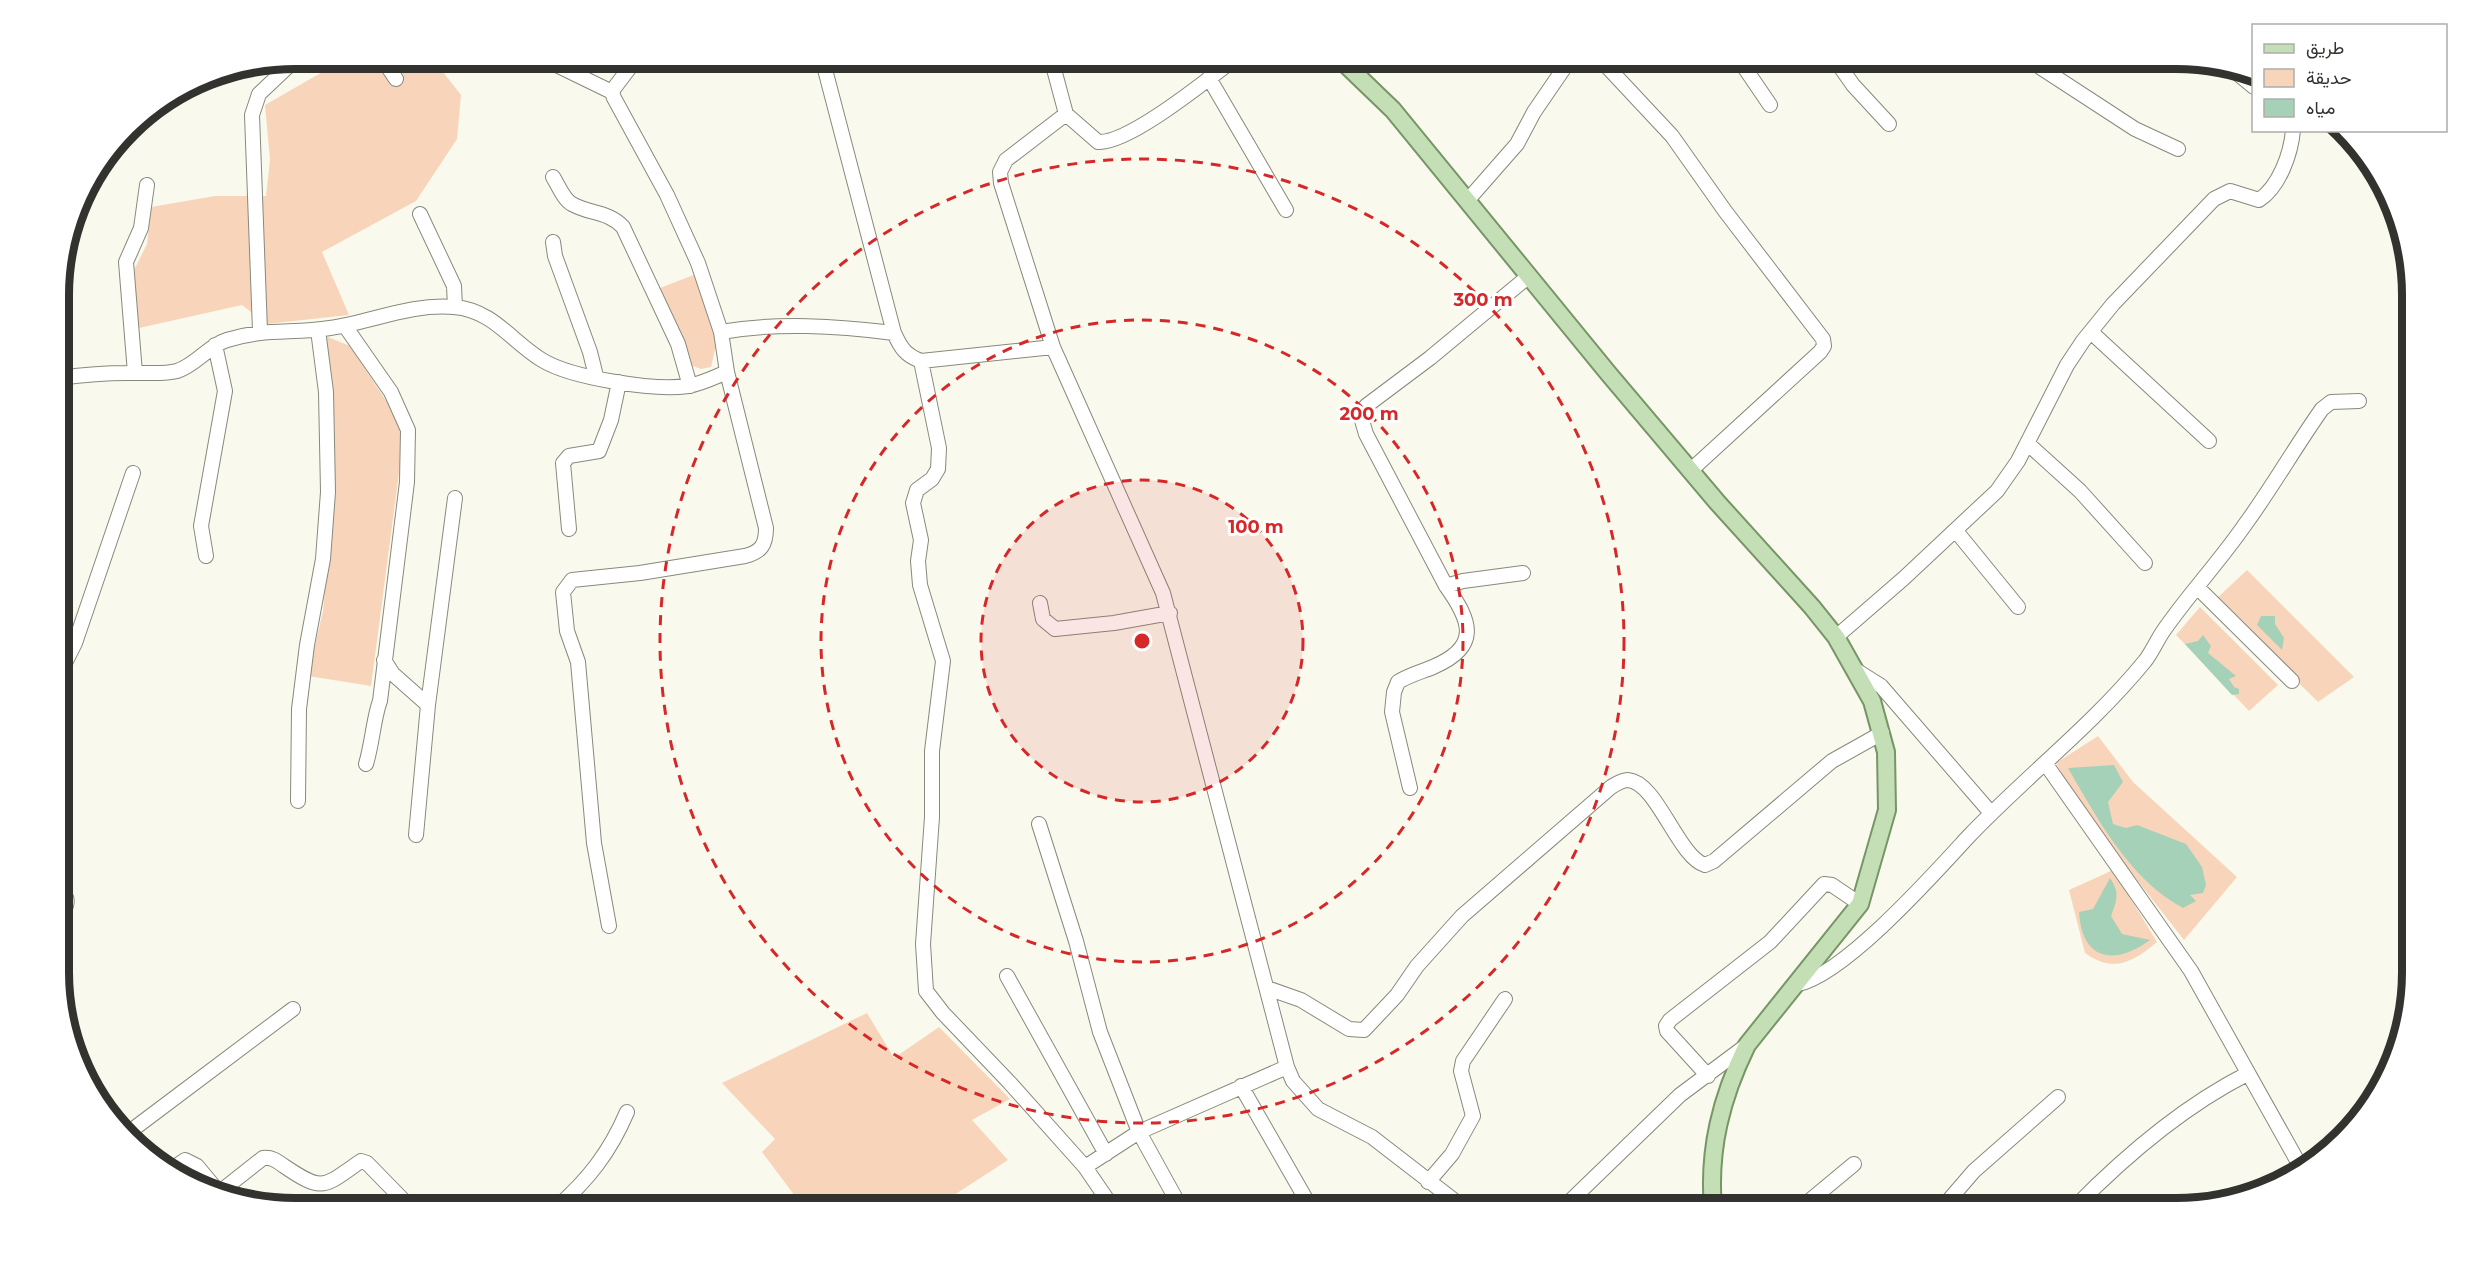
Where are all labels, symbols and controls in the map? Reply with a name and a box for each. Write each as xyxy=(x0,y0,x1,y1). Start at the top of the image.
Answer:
legend xyxy=(2252,24,2447,132)
text: طريق xyxy=(2306,37,2344,59)
text: حديقة xyxy=(2306,67,2352,89)
text: مياه xyxy=(2306,97,2335,119)
text: 300 m xyxy=(1452,289,1513,311)
text: 200 m xyxy=(1339,403,1399,425)
text: 100 m xyxy=(1228,516,1284,538)
centre of rings xyxy=(1132,631,1152,651)

